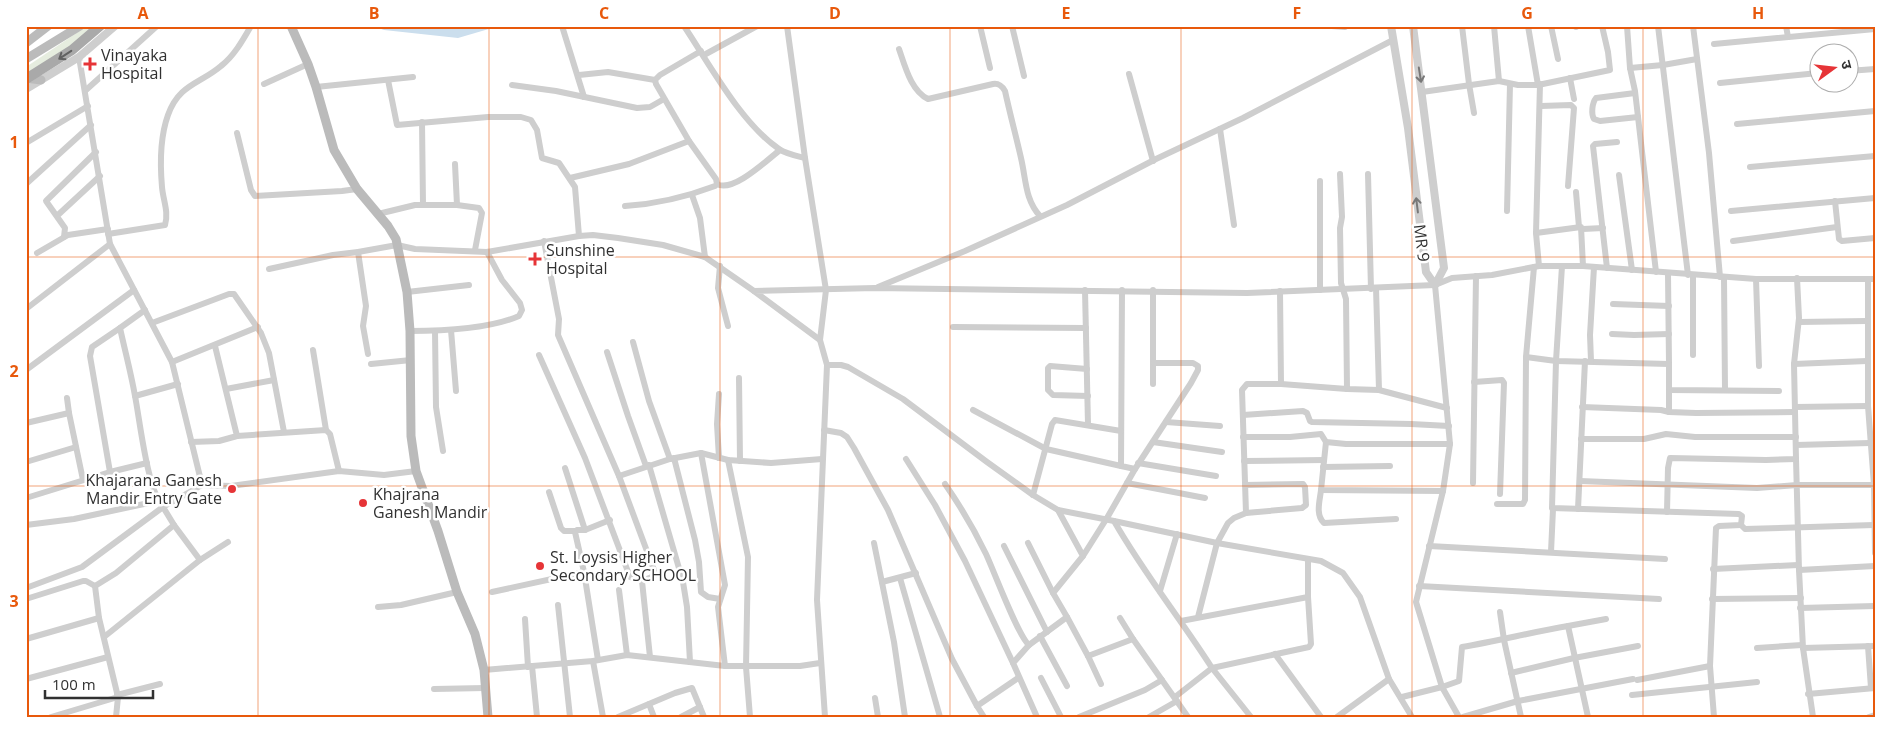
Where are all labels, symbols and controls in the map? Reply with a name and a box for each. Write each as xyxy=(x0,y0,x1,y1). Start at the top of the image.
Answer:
text: A xyxy=(137,2,149,24)
text: B xyxy=(369,2,379,24)
text: C xyxy=(599,2,609,24)
text: D xyxy=(829,2,841,24)
text: E xyxy=(1062,2,1071,24)
text: F xyxy=(1293,2,1301,24)
text: G xyxy=(1521,2,1533,24)
text: H xyxy=(1752,2,1764,24)
north arrow xyxy=(1808,42,1858,92)
place label: Vinayaka Hospital xyxy=(101,44,167,84)
one-way arrow xyxy=(58,50,72,60)
marker: Vinayaka Hospital xyxy=(83,57,97,71)
text: उ xyxy=(1837,58,1857,72)
one-way arrow xyxy=(1415,66,1425,82)
text: 1 xyxy=(9,131,19,153)
one-way arrow xyxy=(1412,197,1422,213)
street label: MR 9 xyxy=(1409,223,1435,263)
place label: Sunshine Hospital xyxy=(546,239,615,279)
marker: Sunshine Hospital xyxy=(528,252,542,266)
text: 2 xyxy=(9,360,19,382)
place label: Khajarana Ganesh Mandir Entry Gate xyxy=(86,469,222,509)
marker: Khajarana Ganesh Mandir Entry Gate xyxy=(226,483,238,495)
place label: Khajrana Ganesh Mandir xyxy=(373,483,488,523)
marker: Khajrana Ganesh Mandir xyxy=(357,497,369,509)
place label: St. Loysis Higher Secondary SCHOOL xyxy=(550,546,696,586)
marker: St. Loysis Higher Secondary SCHOOL xyxy=(534,560,546,572)
text: 3 xyxy=(9,590,19,612)
scale bar xyxy=(45,668,152,700)
text: 100 m xyxy=(52,674,96,694)

